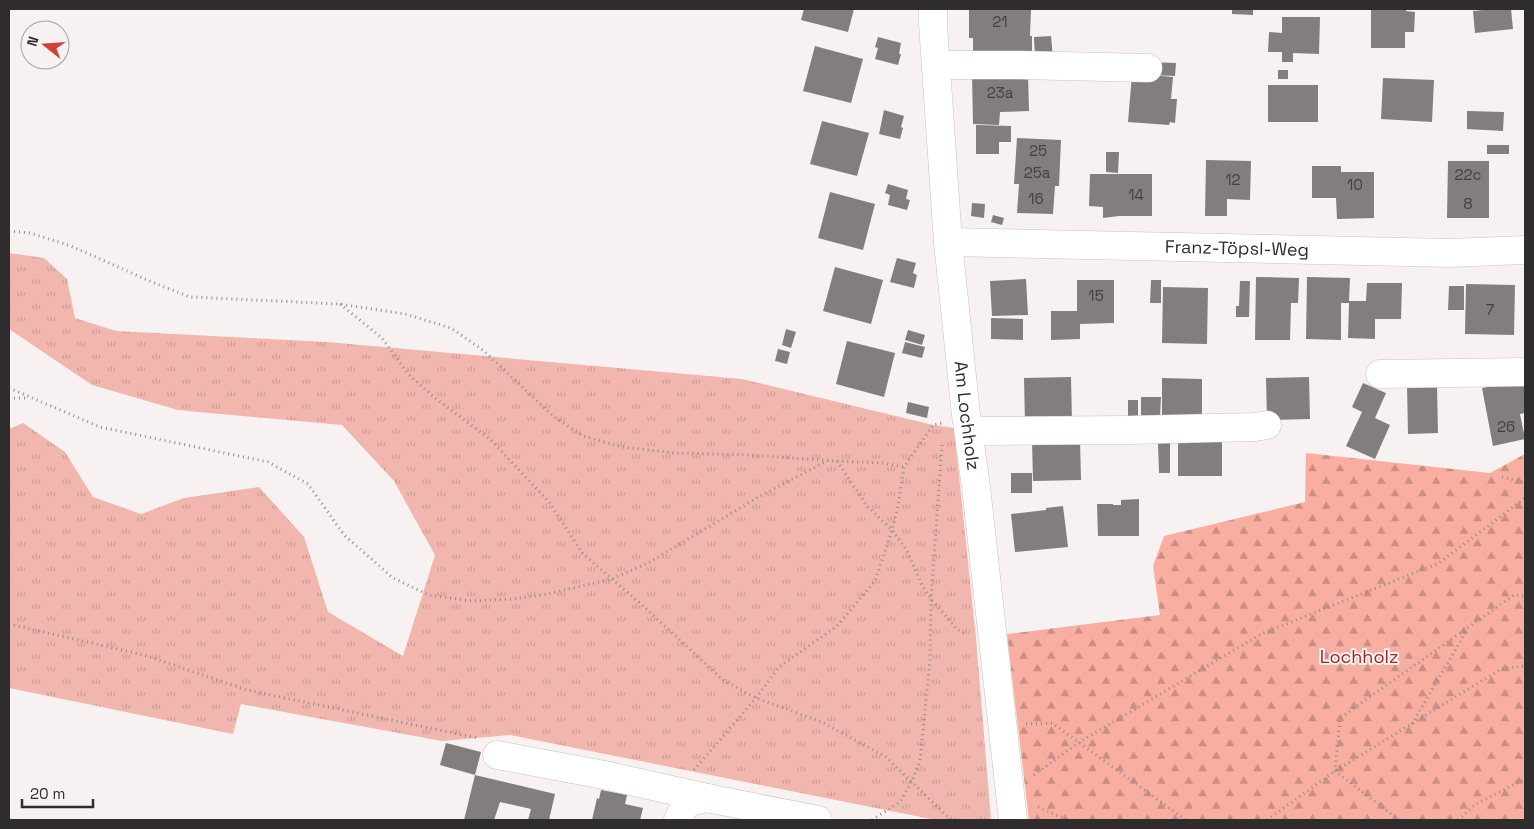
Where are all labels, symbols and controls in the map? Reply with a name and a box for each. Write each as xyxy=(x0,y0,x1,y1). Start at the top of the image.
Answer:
house number: 21 xyxy=(992,12,1008,31)
north arrow xyxy=(20,20,70,70)
text: N xyxy=(23,34,43,48)
house number: 23a xyxy=(987,83,1014,102)
house number: 25 xyxy=(1029,141,1047,160)
house number: 25a xyxy=(1024,163,1051,182)
house number: 22c xyxy=(1454,165,1482,184)
house number: 12 xyxy=(1225,170,1241,189)
house number: 10 xyxy=(1347,175,1363,194)
house number: 14 xyxy=(1128,185,1144,204)
house number: 16 xyxy=(1028,189,1044,208)
house number: 8 xyxy=(1463,194,1473,213)
street label: Franz-Töpsl-Weg xyxy=(1165,235,1309,261)
house number: 15 xyxy=(1088,286,1104,305)
house number: 7 xyxy=(1486,300,1494,319)
street label: Am Lochholz xyxy=(949,360,986,472)
house number: 26 xyxy=(1497,417,1515,436)
park label: Lochholz xyxy=(1320,645,1398,668)
scale bar xyxy=(22,776,94,808)
text: 20 m xyxy=(30,784,65,803)

